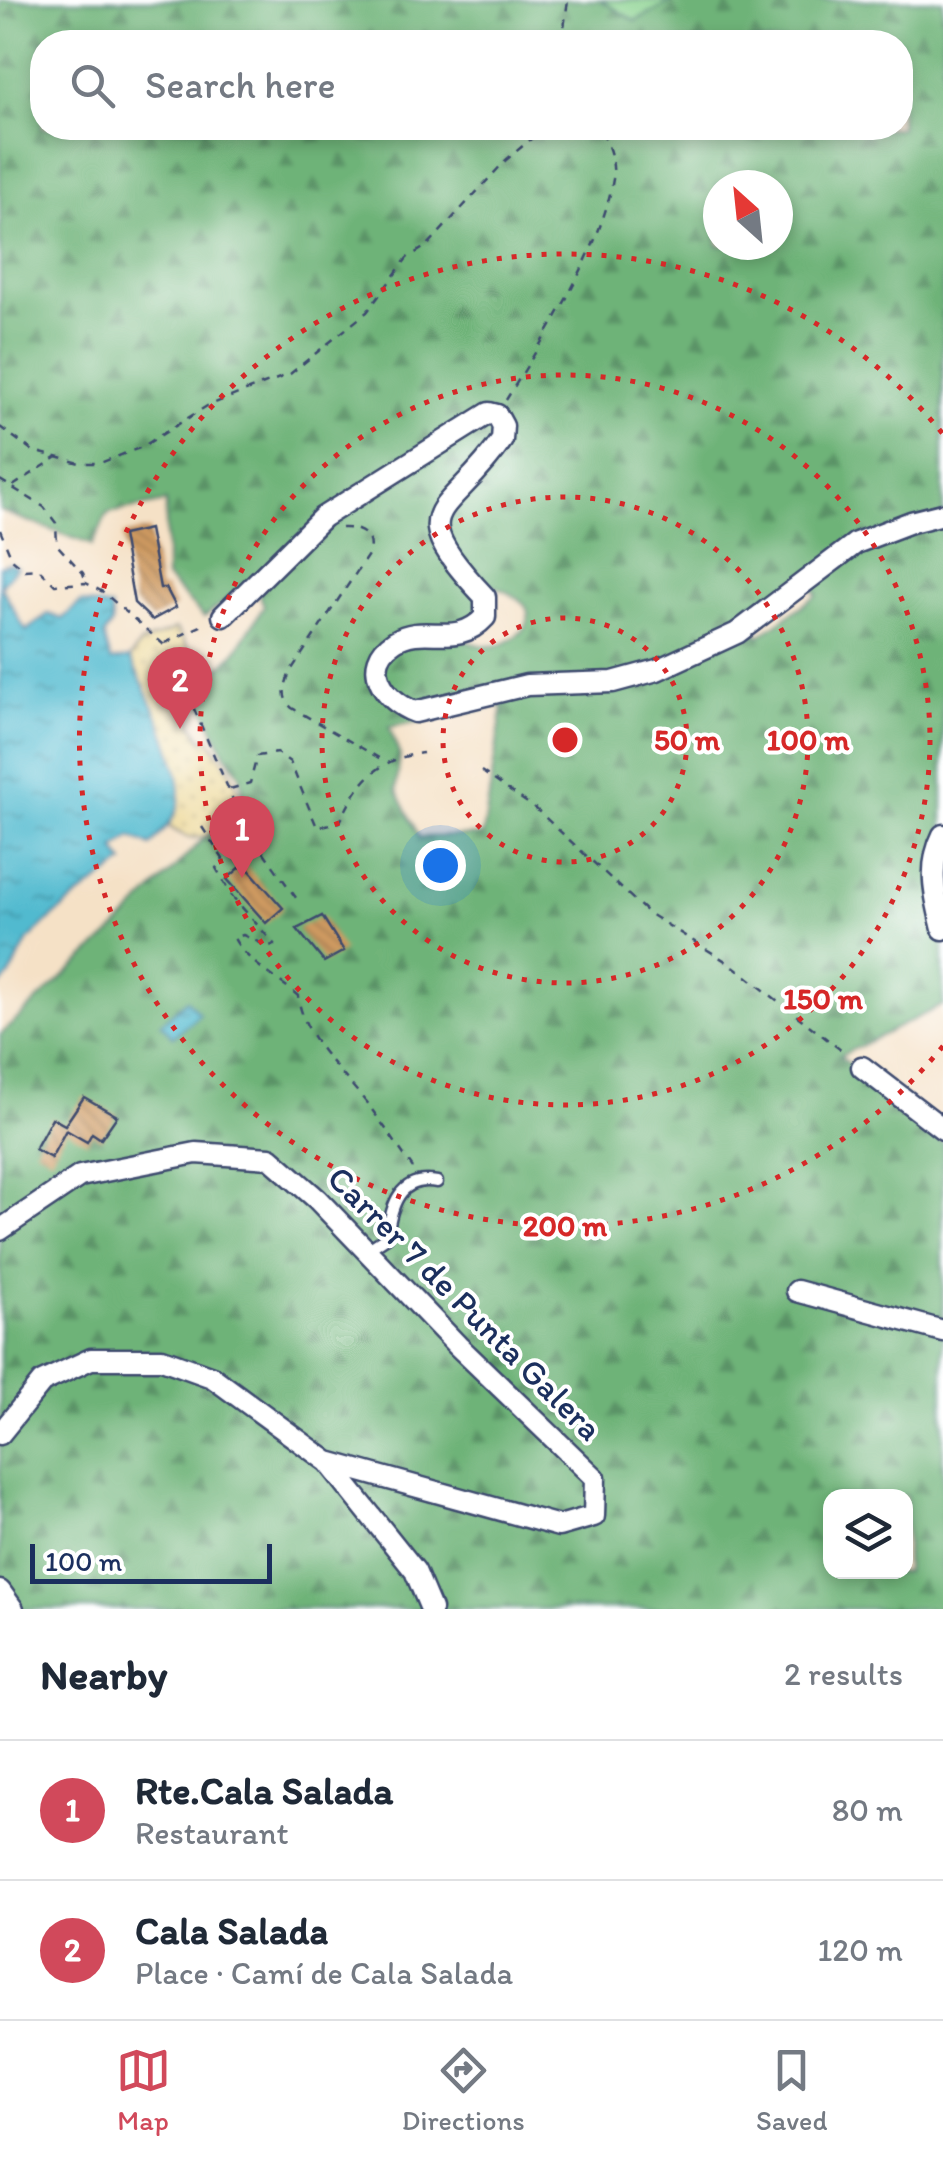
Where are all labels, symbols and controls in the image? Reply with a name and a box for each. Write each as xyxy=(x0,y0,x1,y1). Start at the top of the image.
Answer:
search box xyxy=(30,30,913,140)
icon: search xyxy=(65,58,120,113)
text: Search here xyxy=(145,62,336,108)
north arrow xyxy=(703,170,793,260)
pin: 2 xyxy=(148,646,212,729)
text: 50 m xyxy=(654,721,721,758)
text: 100 m xyxy=(767,721,850,758)
centre of rings xyxy=(547,722,583,758)
pin: 1 xyxy=(210,796,274,878)
your location xyxy=(415,840,466,891)
text: 150 m xyxy=(783,980,864,1017)
street label: Carrer 7 de Punta Galera xyxy=(319,1157,611,1449)
text: 200 m xyxy=(523,1207,608,1244)
map controls xyxy=(823,1489,913,1579)
button: layers xyxy=(823,1489,913,1579)
scale bar xyxy=(30,1539,272,1584)
text: 100 m xyxy=(45,1544,122,1578)
text: Nearby xyxy=(40,1649,167,1700)
text: 2 results xyxy=(784,1655,903,1693)
text: Rte.Cala Salada xyxy=(135,1768,393,1814)
text: 1 xyxy=(65,1791,80,1829)
text: 80 m xyxy=(832,1791,903,1829)
text: Restaurant xyxy=(135,1814,289,1852)
text: Cala Salada xyxy=(135,1908,328,1954)
text: 2 xyxy=(64,1931,81,1969)
text: 120 m xyxy=(817,1931,903,1969)
text: Place · Camí de Cala Salada xyxy=(135,1954,513,1992)
tab: Map xyxy=(116,2043,171,2137)
tab: Directions xyxy=(402,2043,525,2137)
tab: Saved xyxy=(756,2043,827,2137)

